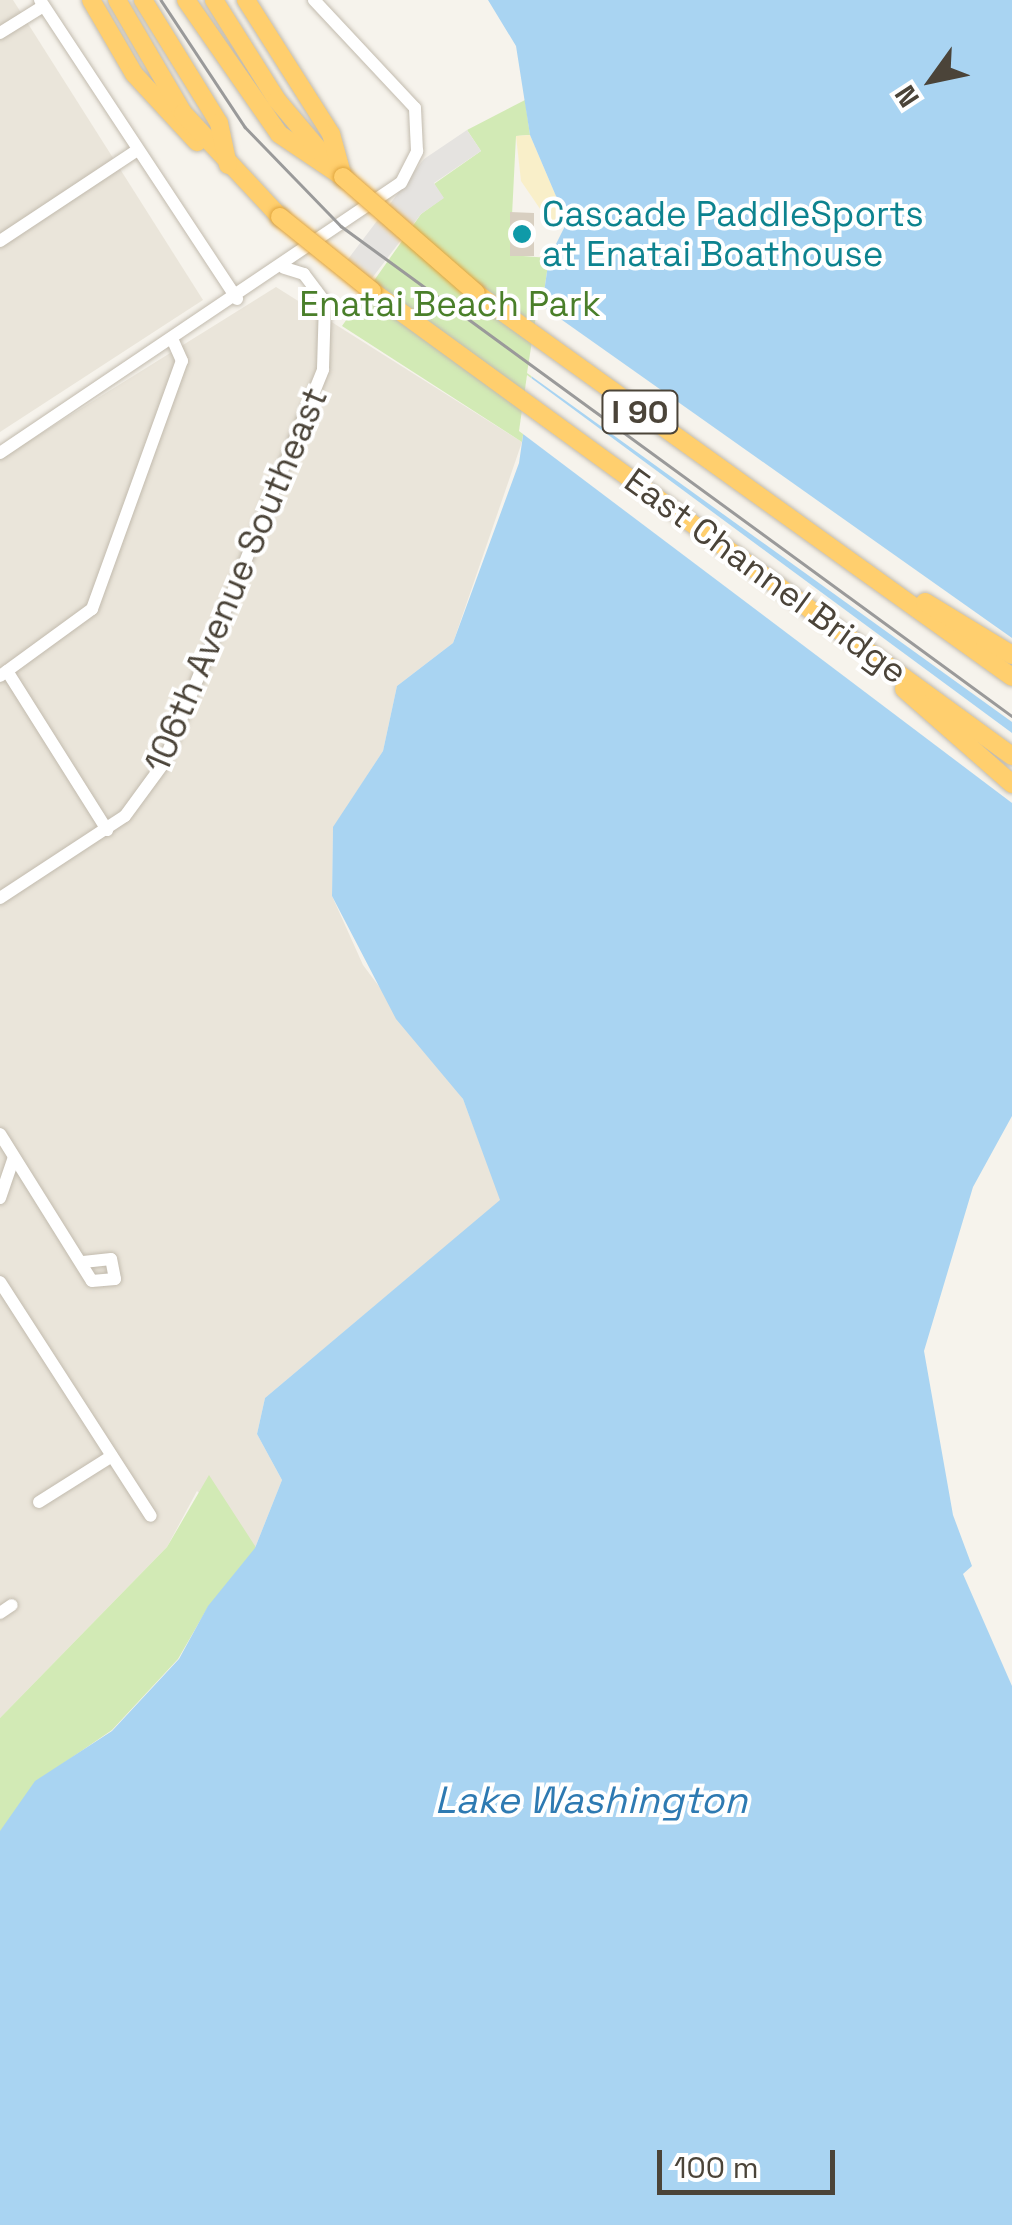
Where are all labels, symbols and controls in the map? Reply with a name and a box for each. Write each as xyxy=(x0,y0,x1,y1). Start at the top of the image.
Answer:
north arrow xyxy=(882,30,982,130)
text: N xyxy=(887,79,927,114)
place label: Cascade PaddleSports at Enatai Boathouse xyxy=(542,193,924,275)
marker: Cascade PaddleSports at Enatai Boathouse xyxy=(511,223,533,245)
park label: Enatai Beach Park xyxy=(299,283,601,325)
street label: 106th Avenue Southeast xyxy=(136,381,336,779)
road number: I 90 xyxy=(600,385,680,439)
street label: East Channel Bridge xyxy=(617,459,915,693)
water label: Lake Washington xyxy=(435,1778,747,1824)
scale bar xyxy=(662,2130,840,2192)
text: 100 m xyxy=(674,2148,759,2187)

